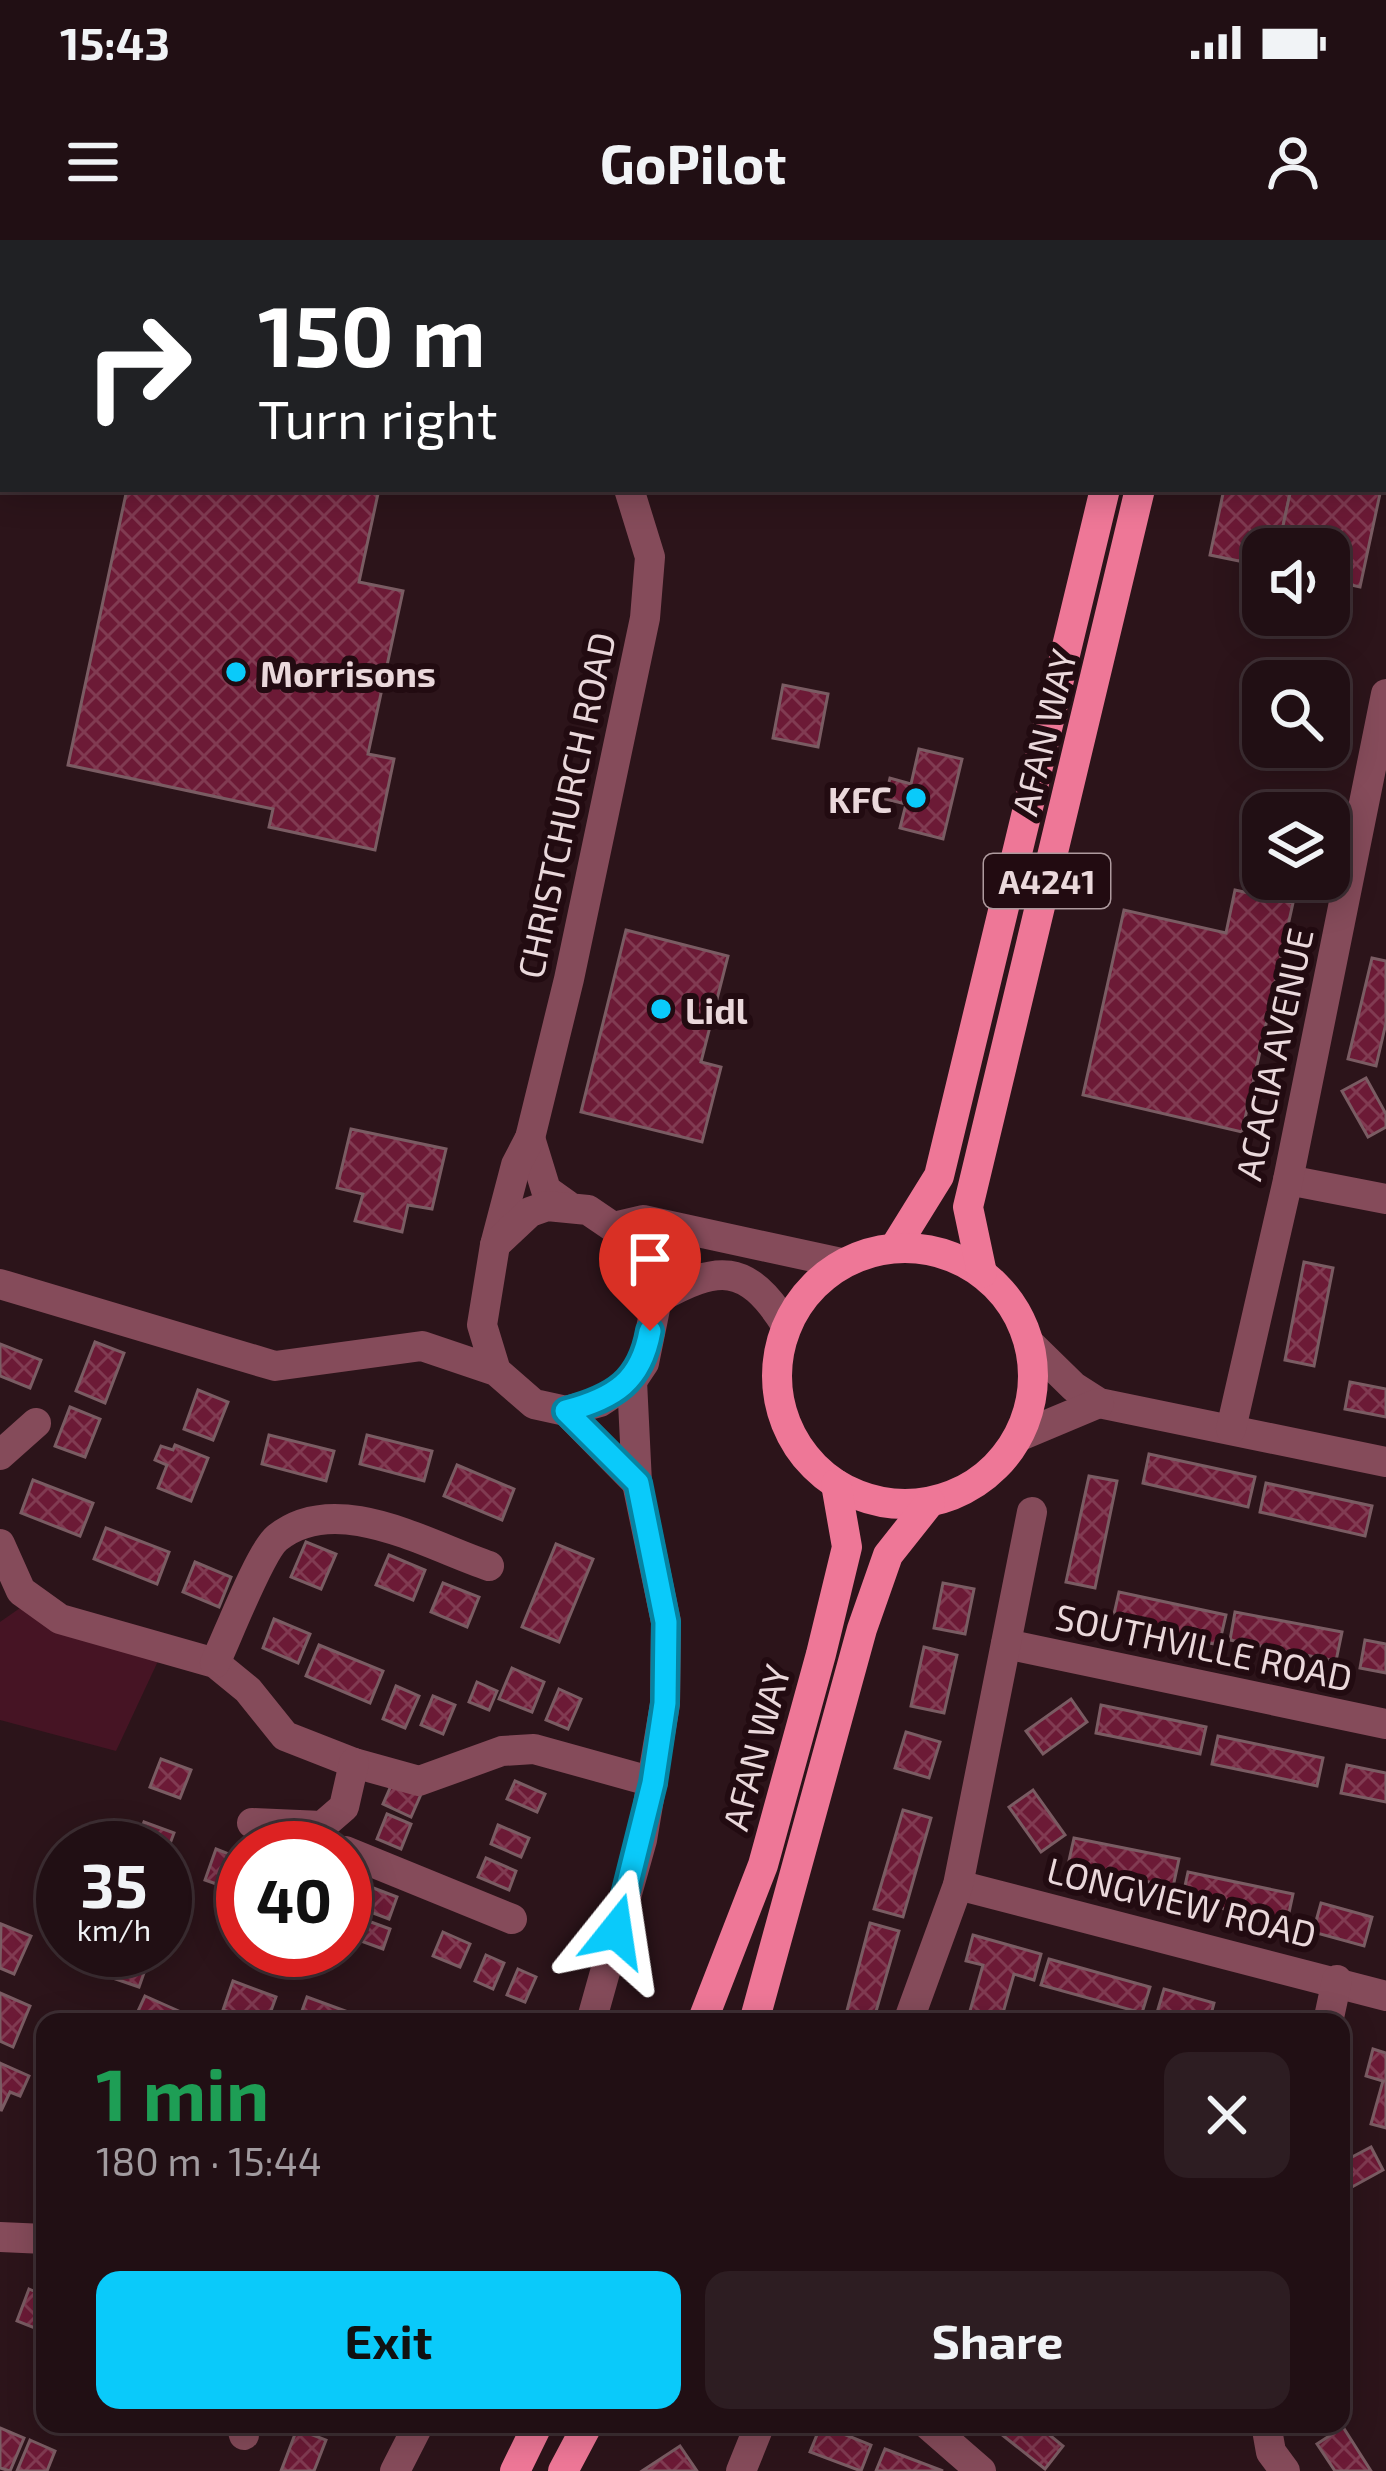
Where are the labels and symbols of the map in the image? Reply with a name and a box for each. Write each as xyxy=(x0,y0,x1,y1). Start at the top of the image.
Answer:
street label: CHRISTCHURCH ROAD xyxy=(507,628,623,982)
street label: AFAN WAY xyxy=(1002,644,1084,819)
place label: Morrisons xyxy=(260,651,436,694)
marker: Morrisons xyxy=(223,659,249,685)
place label: KFC xyxy=(828,777,892,820)
marker: KFC xyxy=(903,785,929,811)
road number: A4241 xyxy=(984,854,1110,908)
street label: ACACIA AVENUE xyxy=(1225,924,1321,1184)
place label: Lidl xyxy=(685,988,748,1031)
marker: Lidl xyxy=(648,996,674,1022)
pin xyxy=(599,1208,701,1331)
street label: SOUTHVILLE ROAD xyxy=(1052,1594,1356,1698)
street label: AFAN WAY xyxy=(712,1659,798,1834)
speed limit sign: 40 xyxy=(216,1821,372,1977)
street label: LONGVIEW ROAD xyxy=(1043,1847,1321,1955)
position arrow xyxy=(553,1868,679,1994)

